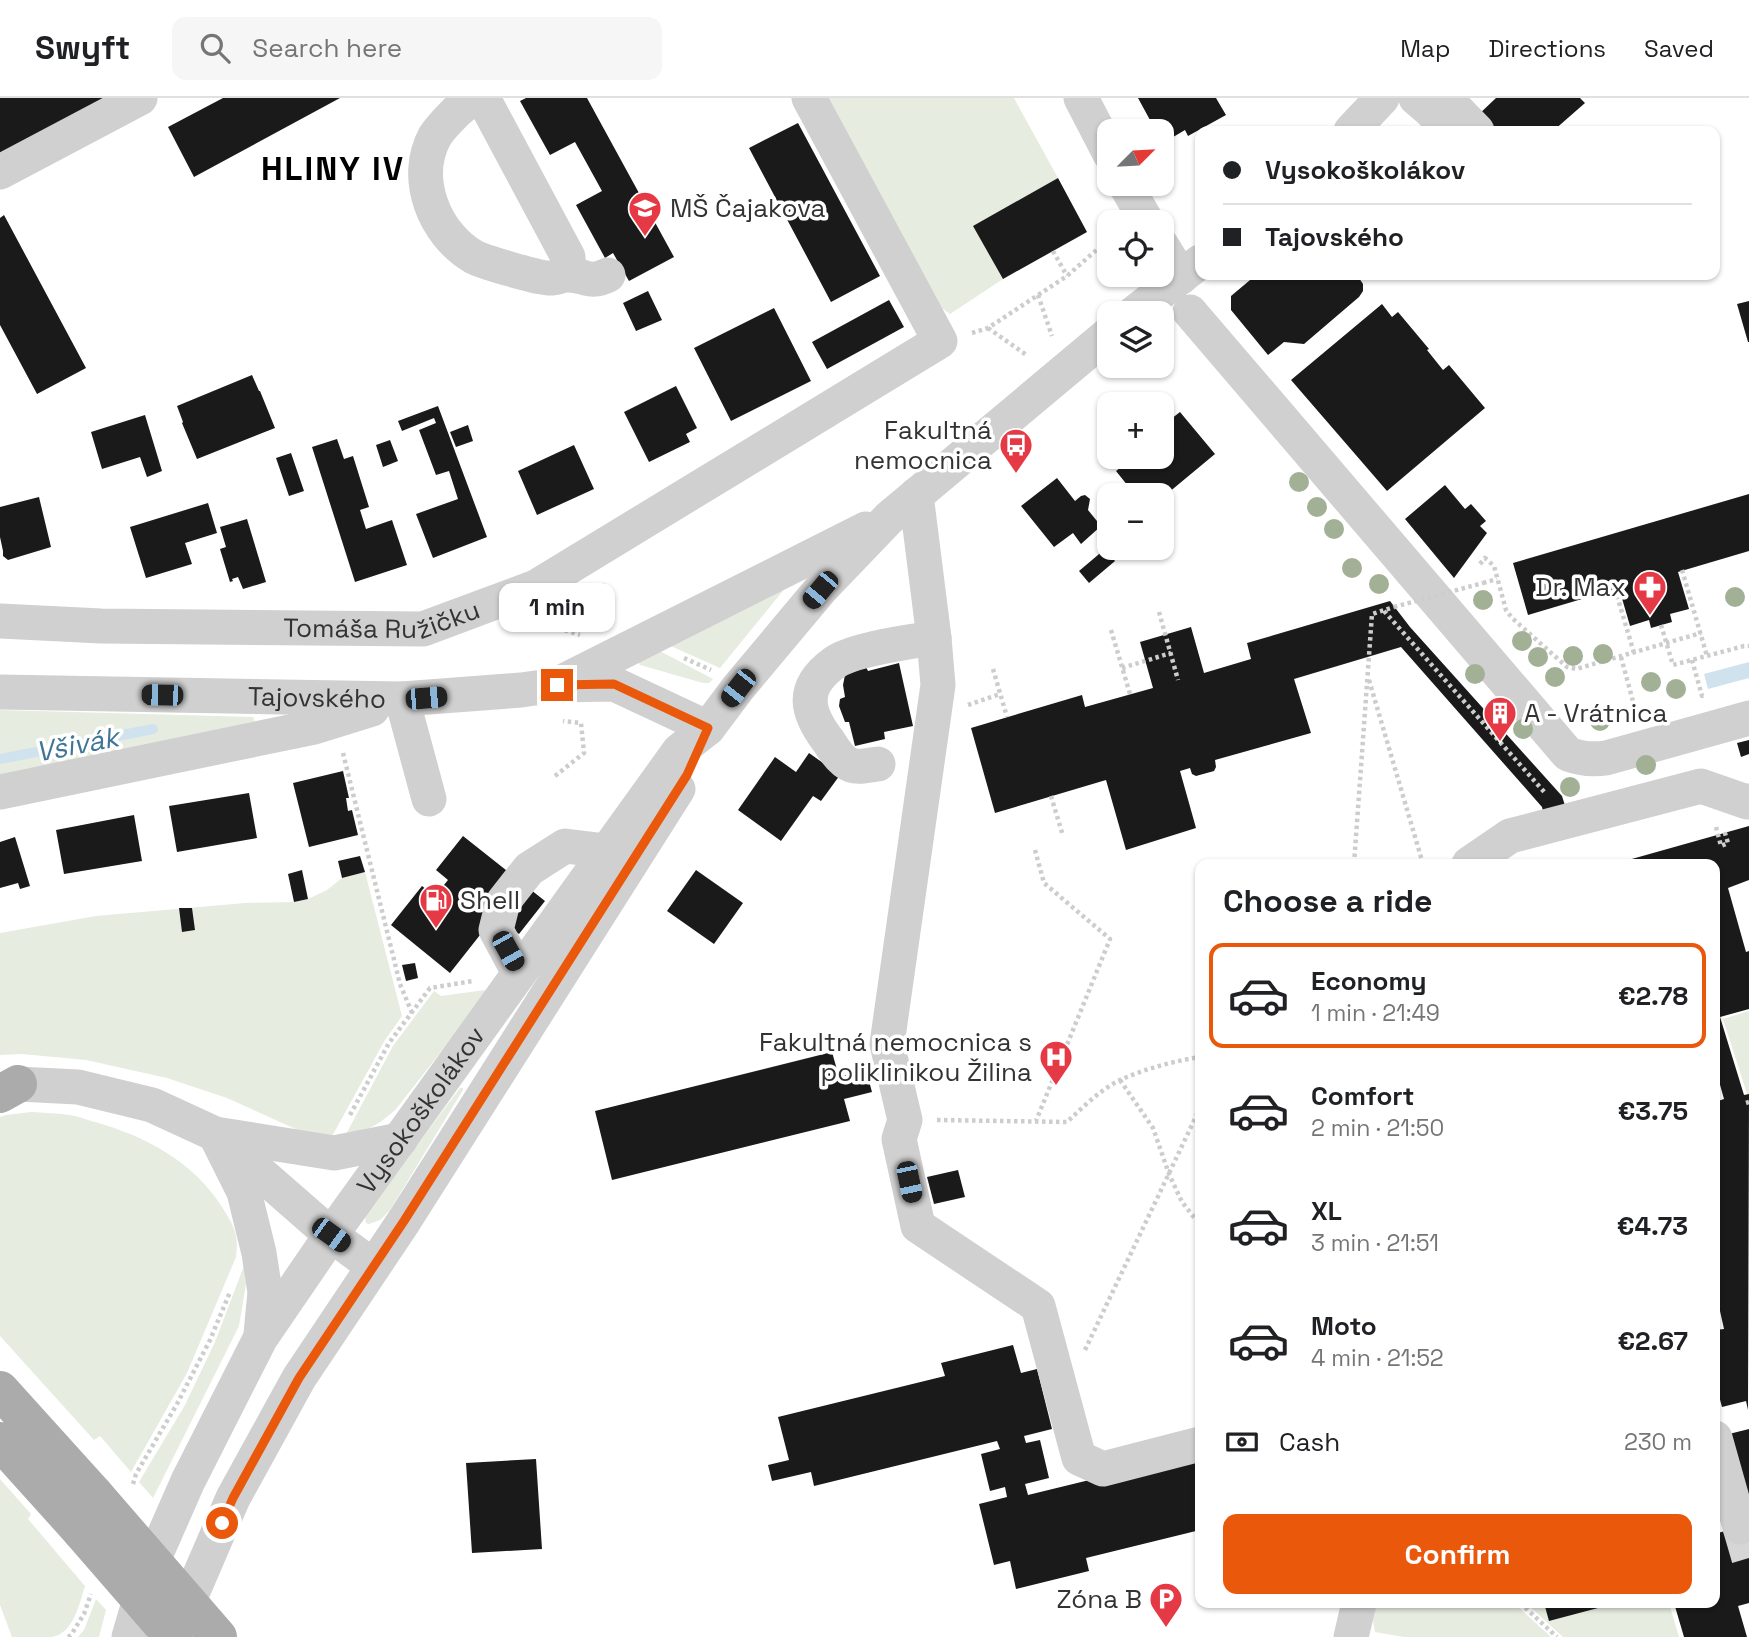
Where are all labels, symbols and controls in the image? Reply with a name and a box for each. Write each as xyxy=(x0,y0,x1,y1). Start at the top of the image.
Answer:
search box xyxy=(172,17,662,80)
text: Swyft xyxy=(35,27,130,69)
icon: search xyxy=(196,29,234,67)
text: Search here xyxy=(252,31,402,65)
text: Map xyxy=(1400,33,1450,64)
text: Directions xyxy=(1488,33,1606,64)
text: Saved xyxy=(1644,33,1714,64)
north arrow xyxy=(1097,119,1174,196)
map controls xyxy=(1097,119,1174,560)
district label: HLINY IV xyxy=(261,148,405,190)
text: Vysokoškolákov xyxy=(1265,153,1465,187)
school or university icon: MŠ Čajakova xyxy=(626,189,664,238)
place label: MŠ Čajakova xyxy=(670,191,826,225)
button: locate xyxy=(1097,210,1174,287)
text: Tajovského xyxy=(1265,220,1404,254)
button: layers xyxy=(1097,301,1174,378)
button: + xyxy=(1097,392,1174,469)
place label: Fakultná nemocnica xyxy=(854,413,992,477)
bus stop icon: Fakultná nemocnica xyxy=(997,426,1035,475)
button: − xyxy=(1097,483,1174,560)
car xyxy=(799,567,842,613)
pharmacy icon: Dr. Max xyxy=(1631,568,1669,617)
place label: Dr. Max xyxy=(1535,570,1626,604)
callout: 1 min xyxy=(499,584,615,632)
street label: Tomáša Ružičku xyxy=(283,592,485,647)
text: 1 min xyxy=(529,592,585,622)
car xyxy=(717,665,760,711)
route end xyxy=(541,669,573,701)
street label: Tajovského xyxy=(248,679,386,716)
car xyxy=(141,684,184,706)
car xyxy=(405,686,448,710)
building icon: A - Vrátnica xyxy=(1481,694,1519,743)
place label: A - Vrátnica xyxy=(1524,696,1668,730)
water label: Všivák xyxy=(32,718,124,770)
fuel station icon: Shell xyxy=(417,881,455,930)
text: Choose a ride xyxy=(1223,881,1433,921)
place label: Shell xyxy=(460,883,520,917)
car xyxy=(489,928,528,974)
icon: car xyxy=(1227,964,1290,1027)
text: Economy xyxy=(1311,964,1427,998)
text: €2.78 xyxy=(1618,979,1688,1013)
text: 1 min · 21:49 xyxy=(1311,998,1440,1028)
street label: Vysokoškolákov xyxy=(349,1020,492,1201)
place label: Fakultná nemocnica s poliklinikou Žilina xyxy=(759,1025,1032,1089)
hospital icon: Fakultná nemocnica s poliklinikou Žilina xyxy=(1037,1038,1075,1087)
icon: car xyxy=(1227,1079,1290,1142)
text: Comfort xyxy=(1311,1079,1414,1113)
text: €3.75 xyxy=(1618,1094,1688,1128)
text: 2 min · 21:50 xyxy=(1311,1113,1444,1143)
car xyxy=(895,1159,924,1205)
icon: car xyxy=(1227,1194,1290,1257)
text: XL xyxy=(1311,1194,1342,1228)
text: €4.73 xyxy=(1617,1209,1688,1243)
car xyxy=(308,1214,355,1256)
text: 3 min · 21:51 xyxy=(1311,1228,1439,1258)
icon: car xyxy=(1227,1309,1290,1372)
text: Moto xyxy=(1311,1309,1377,1343)
text: €2.67 xyxy=(1617,1324,1688,1358)
text: 4 min · 21:52 xyxy=(1311,1343,1444,1373)
icon: cash xyxy=(1223,1423,1261,1461)
text: Cash xyxy=(1279,1425,1340,1459)
text: 230 m xyxy=(1624,1427,1692,1457)
route start xyxy=(206,1507,238,1539)
button: Confirm xyxy=(1223,1514,1692,1594)
parking icon: Zóna B xyxy=(1147,1580,1185,1629)
place label: Zóna B xyxy=(1057,1582,1142,1616)

